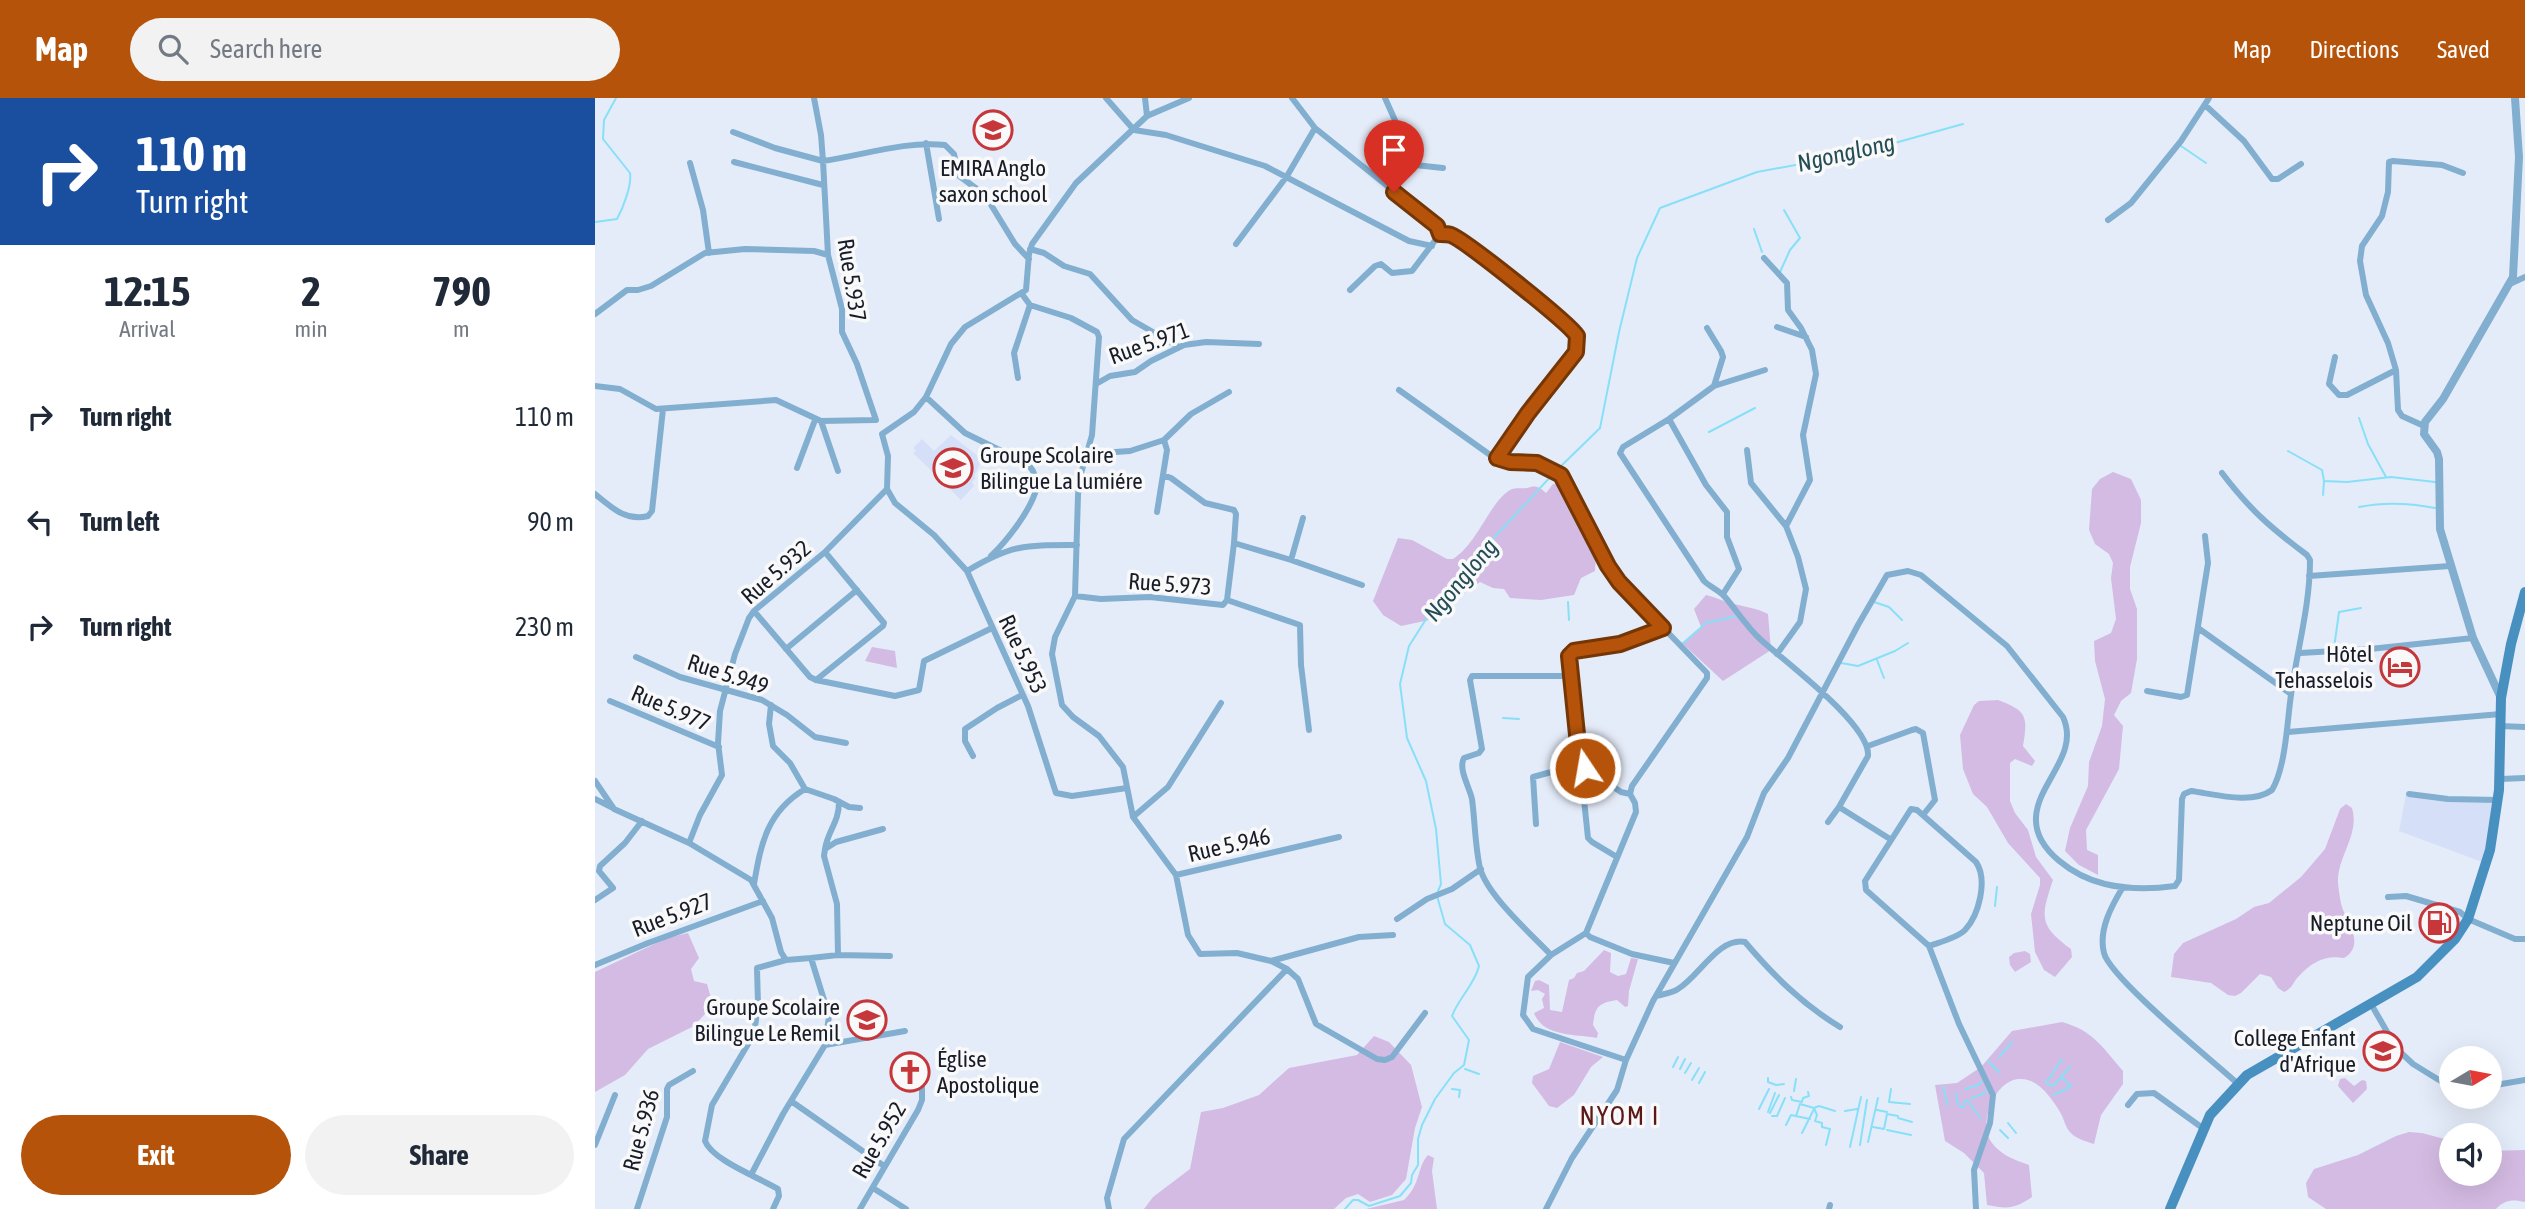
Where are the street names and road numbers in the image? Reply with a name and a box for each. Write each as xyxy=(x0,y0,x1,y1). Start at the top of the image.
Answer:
street label: Rue 5.937 xyxy=(833,237,871,323)
street label: Rue 5.971 xyxy=(1105,316,1193,370)
street label: Rue 5.932 xyxy=(736,535,816,609)
street label: Rue 5.973 xyxy=(1127,568,1213,600)
street label: Rue 5.953 xyxy=(994,611,1052,697)
street label: Rue 5.949 xyxy=(684,649,772,699)
street label: Rue 5.977 xyxy=(627,680,715,736)
street label: Rue 5.946 xyxy=(1185,823,1273,867)
street label: Rue 5.927 xyxy=(628,888,716,942)
street label: Rue 5.936 xyxy=(618,1086,664,1174)
street label: Rue 5.952 xyxy=(847,1097,911,1183)

